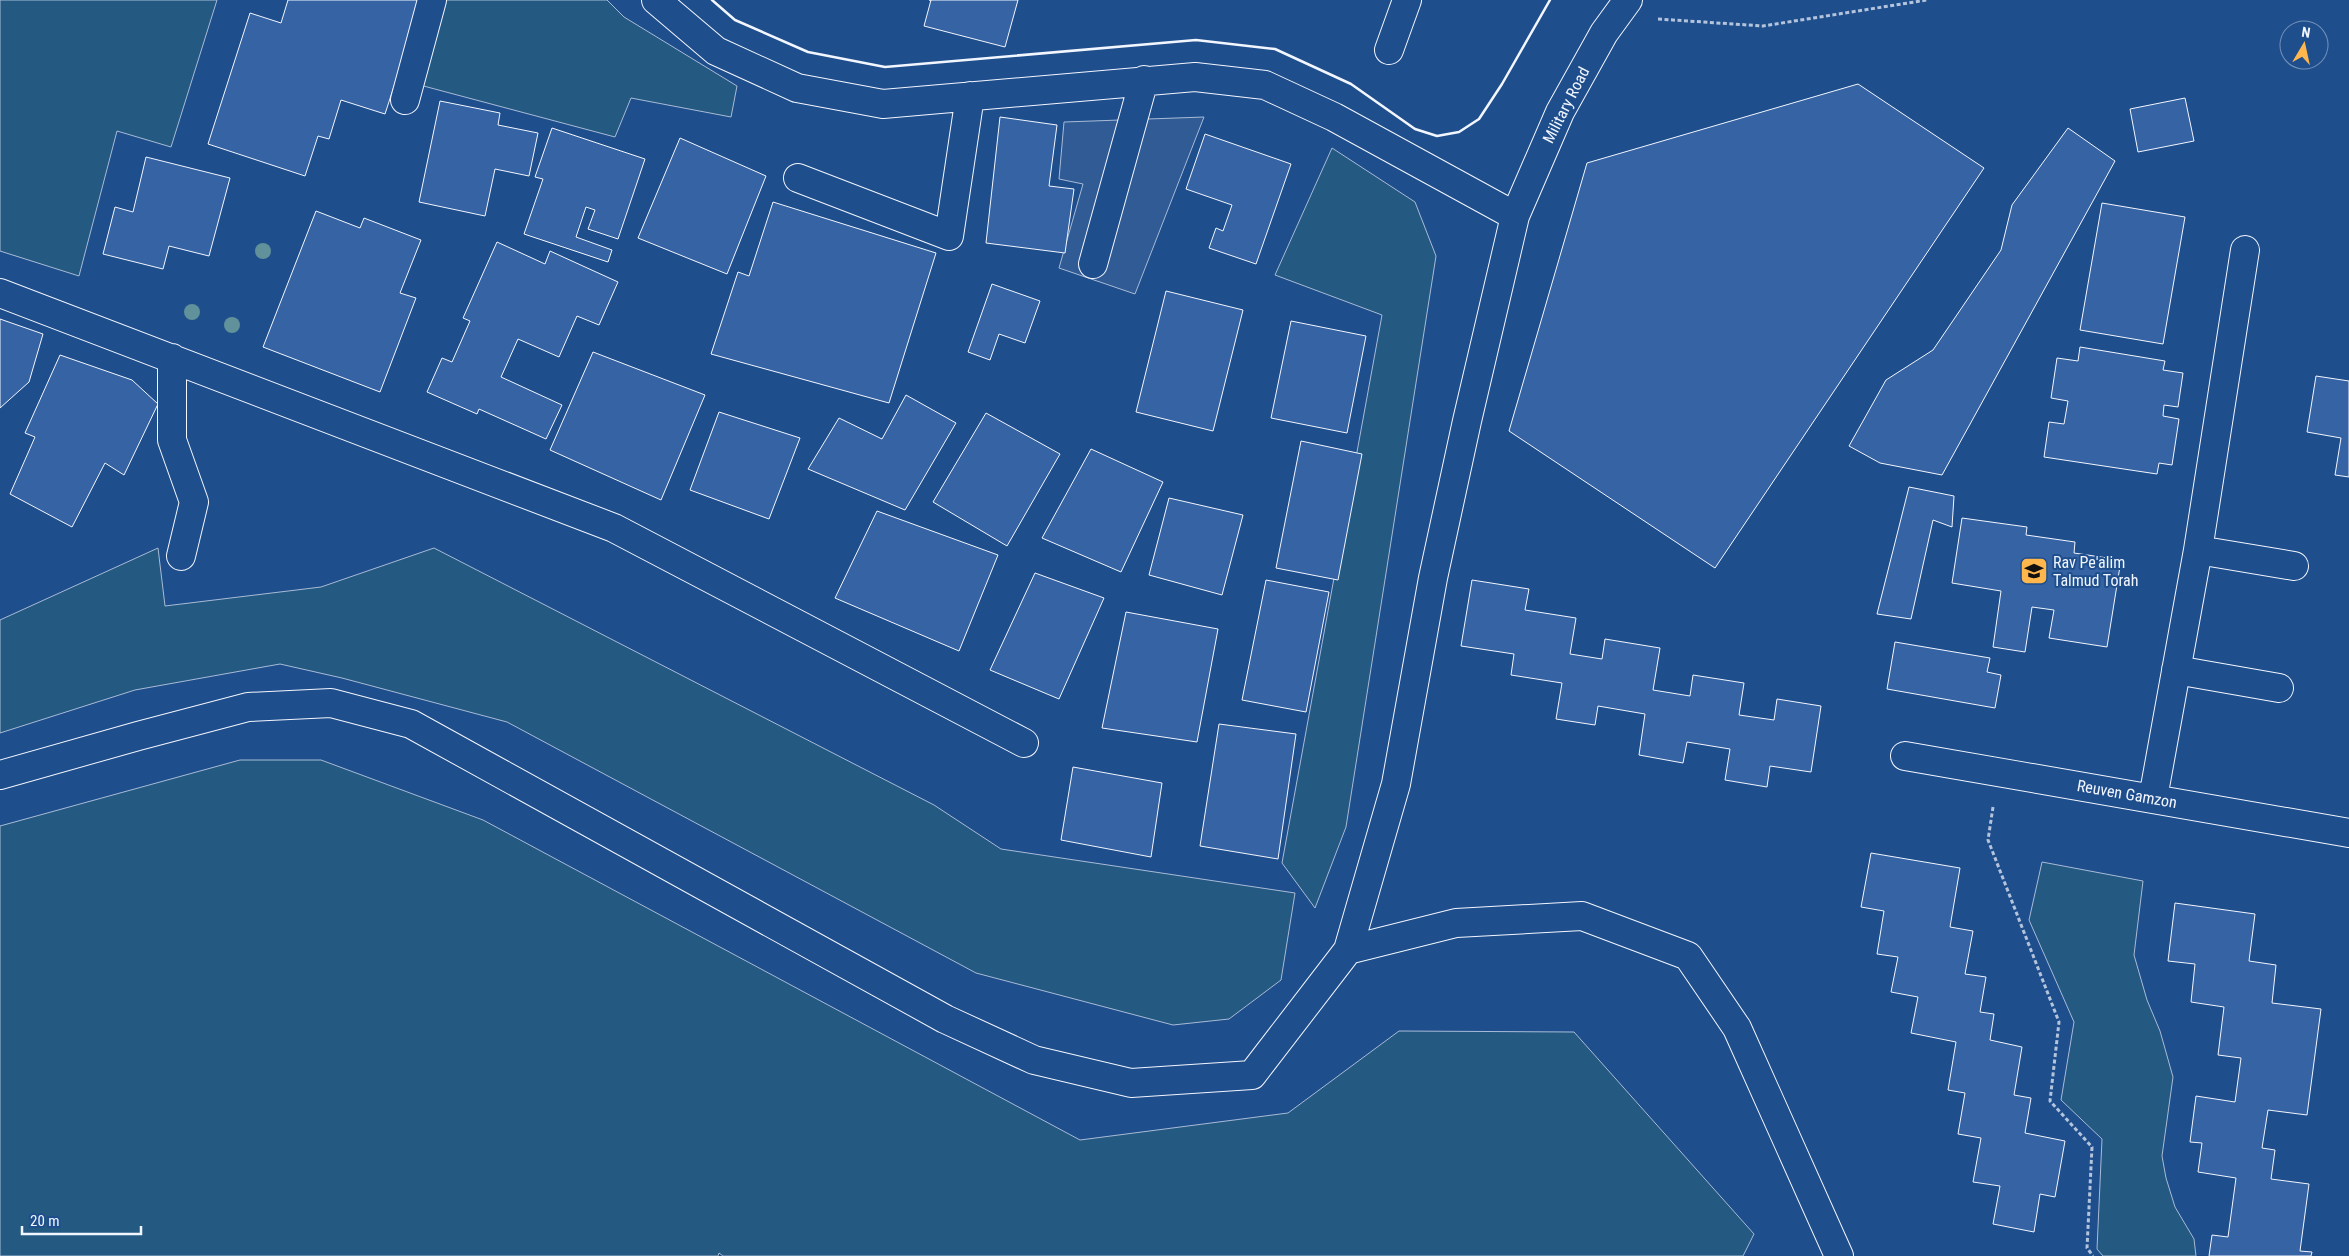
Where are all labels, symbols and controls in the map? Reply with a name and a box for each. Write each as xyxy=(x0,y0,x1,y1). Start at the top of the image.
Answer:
north arrow xyxy=(2279,20,2329,70)
text: N xyxy=(2301,24,2312,41)
street label: Military Road xyxy=(1539,64,1593,146)
place label: Rav Pe'alim Talmud Torah xyxy=(2053,553,2138,590)
school or university icon: Rav Pe'alim Talmud Torah xyxy=(2019,556,2049,586)
street label: Reuven Gamzon xyxy=(2076,776,2178,812)
scale bar xyxy=(22,1204,141,1236)
text: 20 m xyxy=(30,1212,60,1230)

